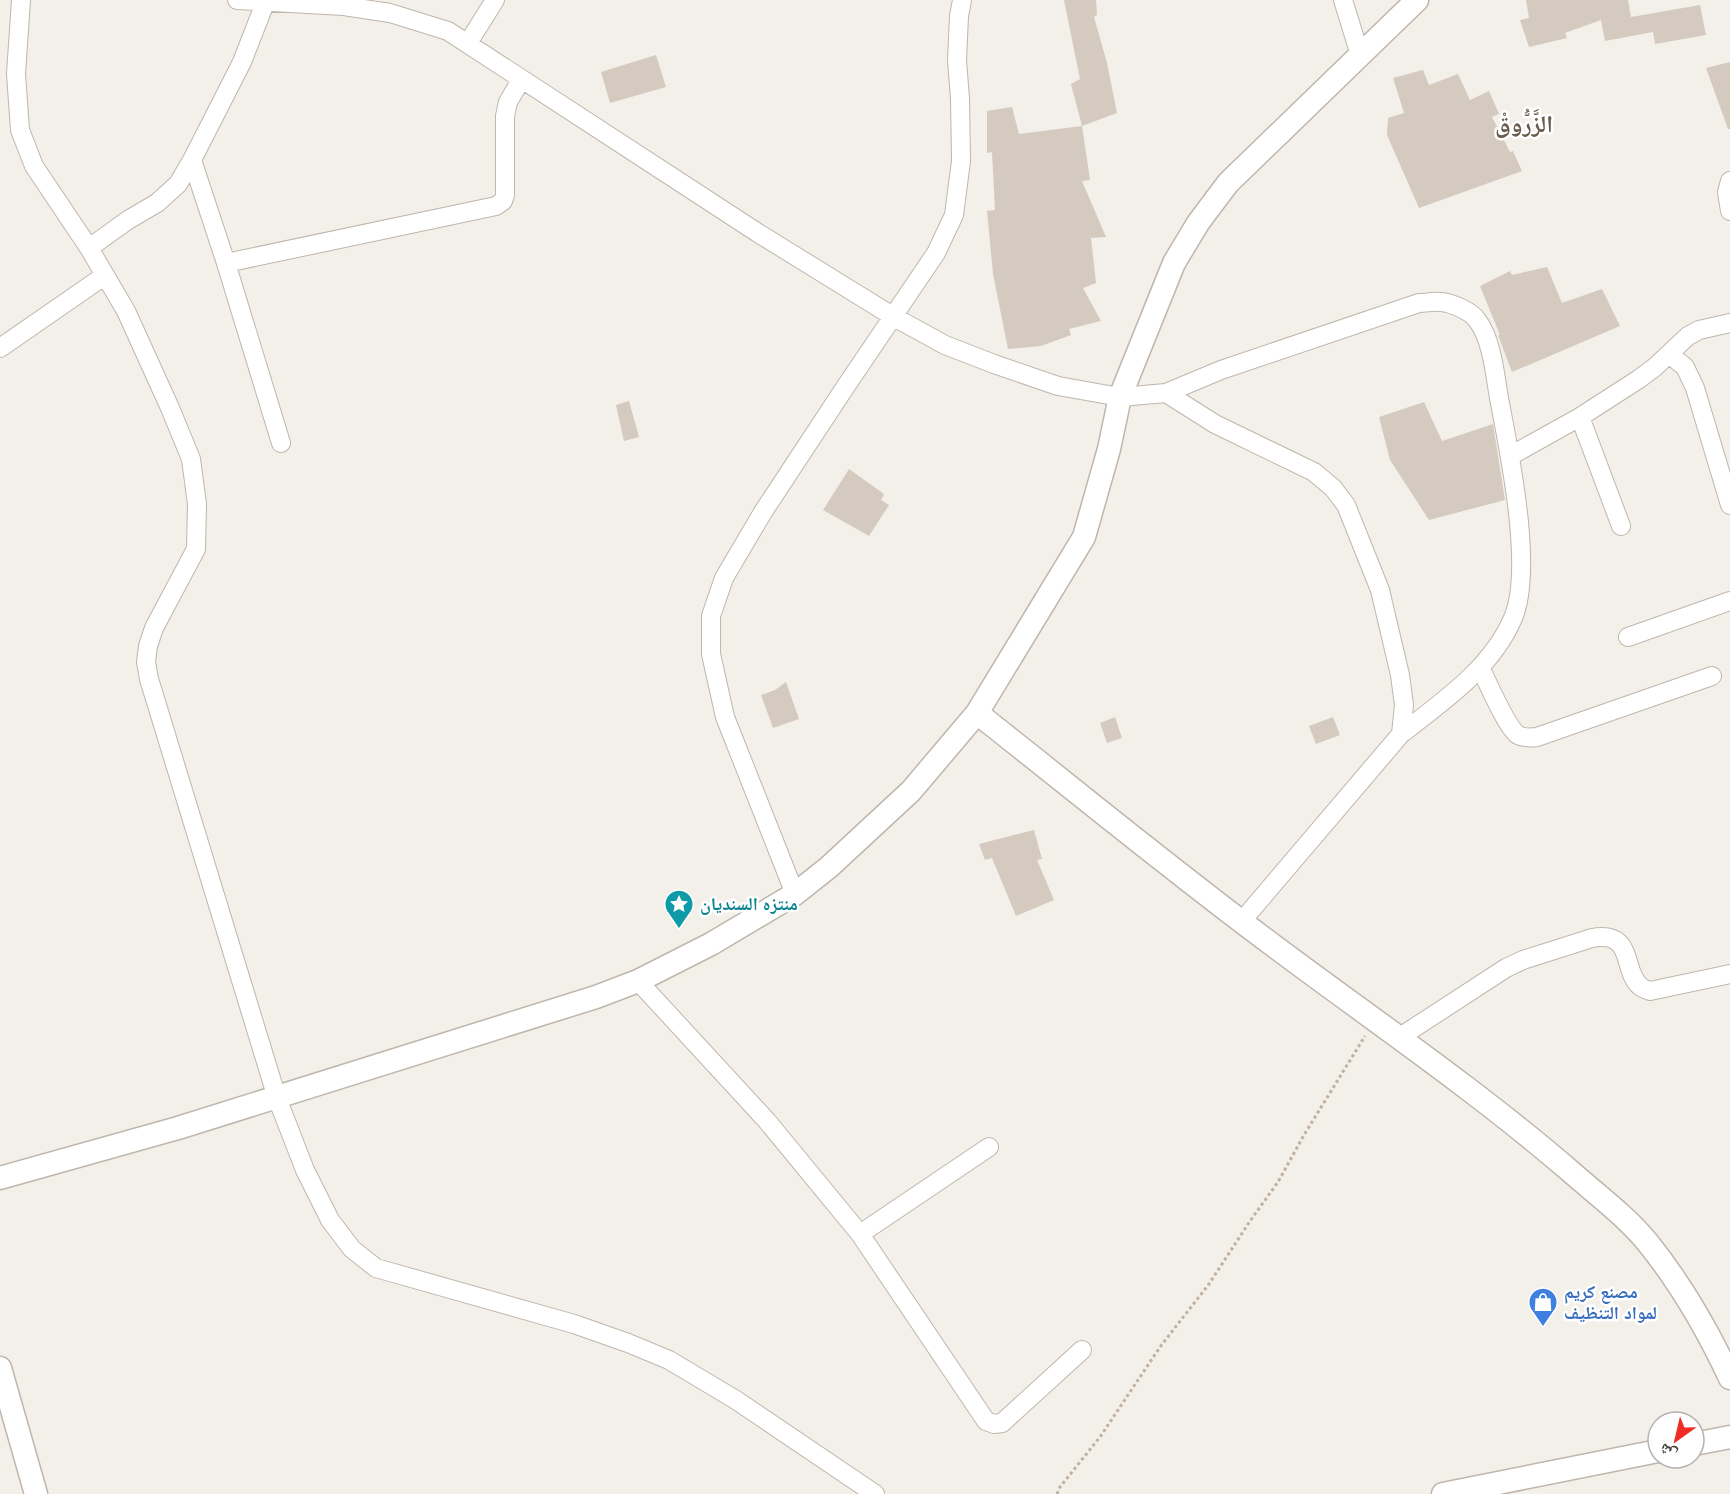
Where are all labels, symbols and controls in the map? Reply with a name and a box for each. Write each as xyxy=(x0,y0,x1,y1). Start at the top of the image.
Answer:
district label: الزَّرُّوقْ xyxy=(1495,108,1553,138)
place icon: منتزه السنديان xyxy=(663,888,695,930)
place label: منتزه السنديان xyxy=(700,894,798,915)
place label: مصنع كريم لمواد التنظيف xyxy=(1564,1282,1657,1323)
shop icon: مصنع كريم لمواد التنظيف xyxy=(1527,1286,1559,1328)
north arrow xyxy=(1646,1410,1706,1470)
text: ش xyxy=(1656,1439,1680,1464)

